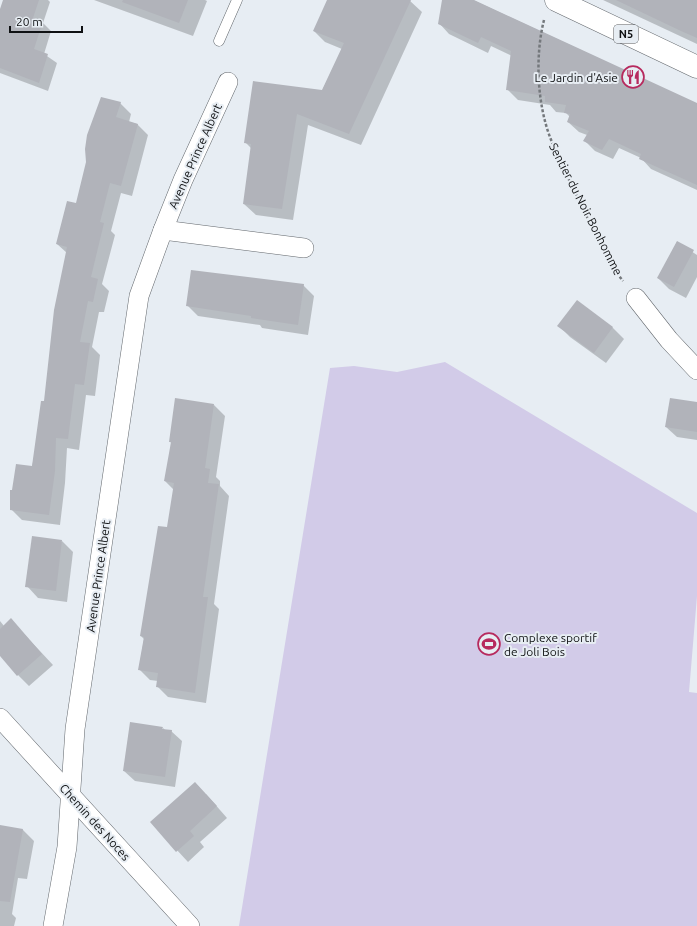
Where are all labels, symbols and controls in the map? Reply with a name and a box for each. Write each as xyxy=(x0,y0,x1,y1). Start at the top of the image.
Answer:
scale bar xyxy=(10,8,82,34)
text: 20 m xyxy=(16,15,43,28)
road number: N5 xyxy=(614,25,638,43)
restaurant icon: Le Jardin d'Asie xyxy=(620,64,646,90)
place label: Le Jardin d'Asie xyxy=(535,71,618,84)
street label: Avenue Prince Albert xyxy=(166,101,224,210)
street label: Sentier du Noir Bonhomme xyxy=(547,141,625,277)
street label: Avenue Prince Albert xyxy=(84,519,112,633)
sports icon: Complexe sportif de Joli Bois xyxy=(476,631,502,657)
place label: Complexe sportif de Joli Bois xyxy=(504,631,597,658)
street label: Chemin des Noces xyxy=(57,781,133,863)

